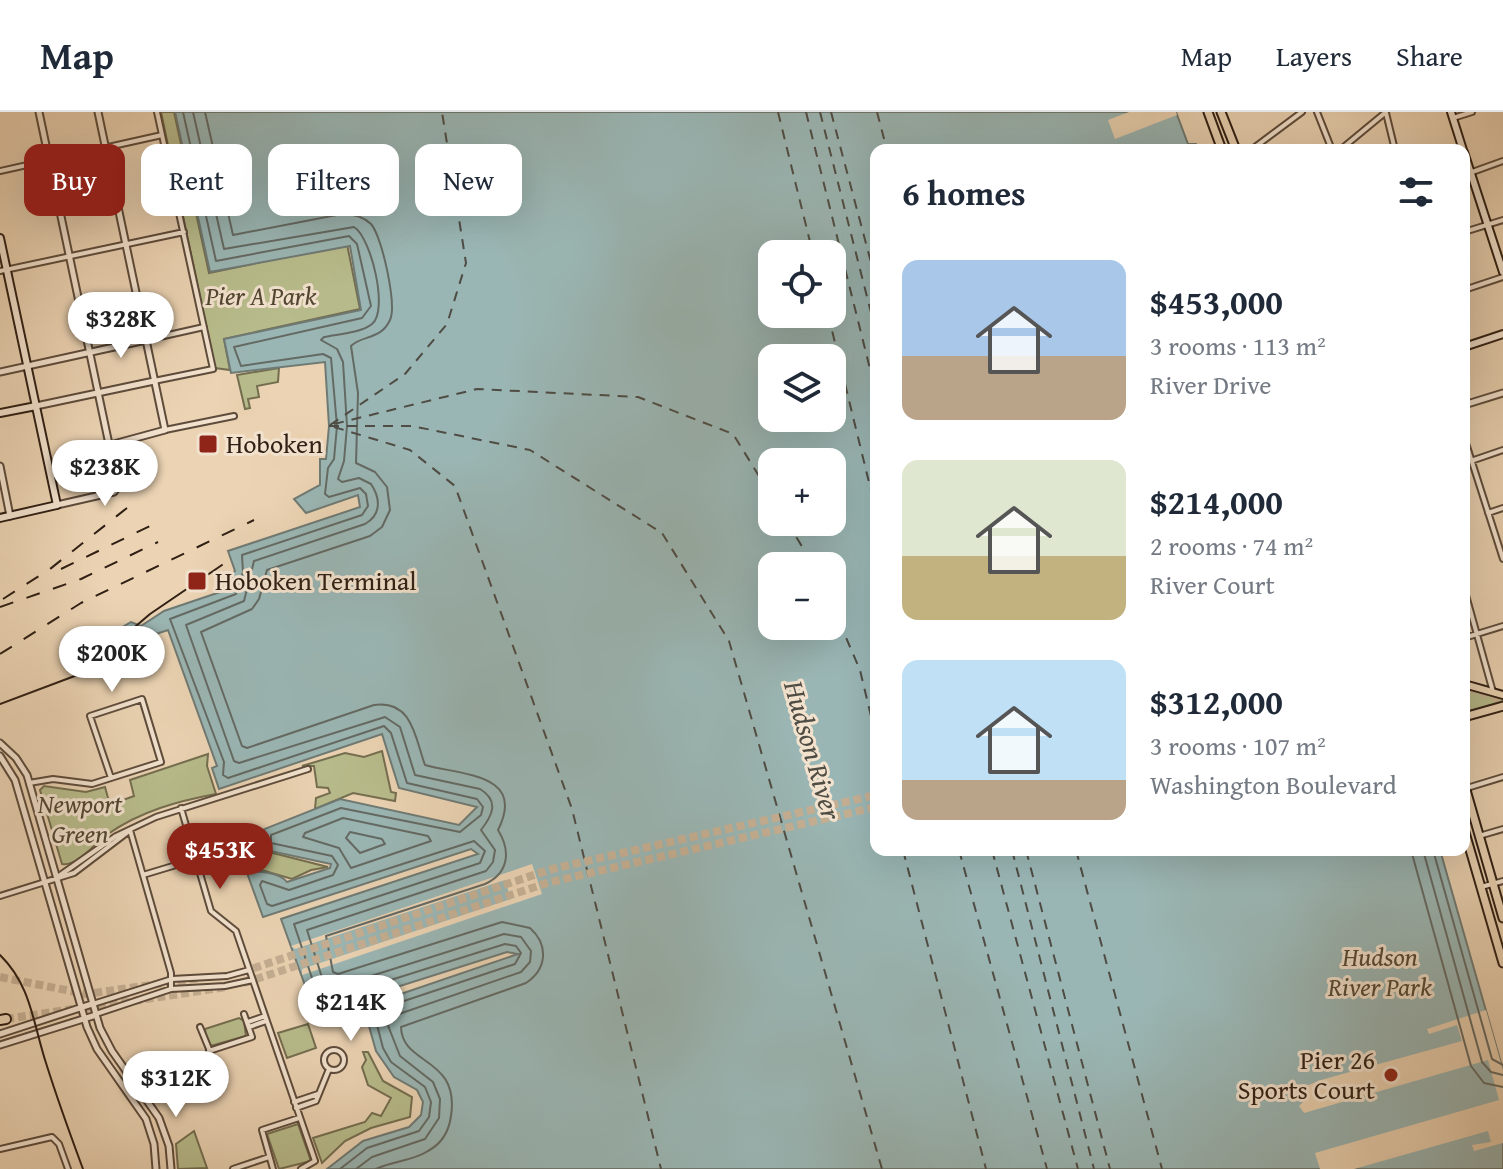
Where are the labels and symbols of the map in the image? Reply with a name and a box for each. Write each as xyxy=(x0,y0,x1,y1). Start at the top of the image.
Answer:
park label: Pier A Park xyxy=(205,276,317,315)
pin: $328K xyxy=(65,292,177,360)
place label: Hoboken xyxy=(226,424,323,463)
marker: Hoboken xyxy=(197,433,219,455)
pin: $238K xyxy=(49,440,161,508)
place label: Hoboken Terminal xyxy=(215,561,417,600)
marker: Hoboken Terminal xyxy=(186,570,208,592)
pin: $200K xyxy=(56,626,168,694)
water label: Hudson River xyxy=(774,674,853,826)
park label: Newport Green xyxy=(37,784,123,853)
pin: $453K xyxy=(164,823,276,891)
park label: Hudson River Park xyxy=(1327,937,1432,1006)
pin: $214K xyxy=(295,975,407,1043)
place label: Pier 26 Sports Court xyxy=(1238,1040,1375,1109)
pin: $312K xyxy=(120,1051,232,1119)
marker: Pier 26 Sports Court xyxy=(1382,1066,1400,1084)

